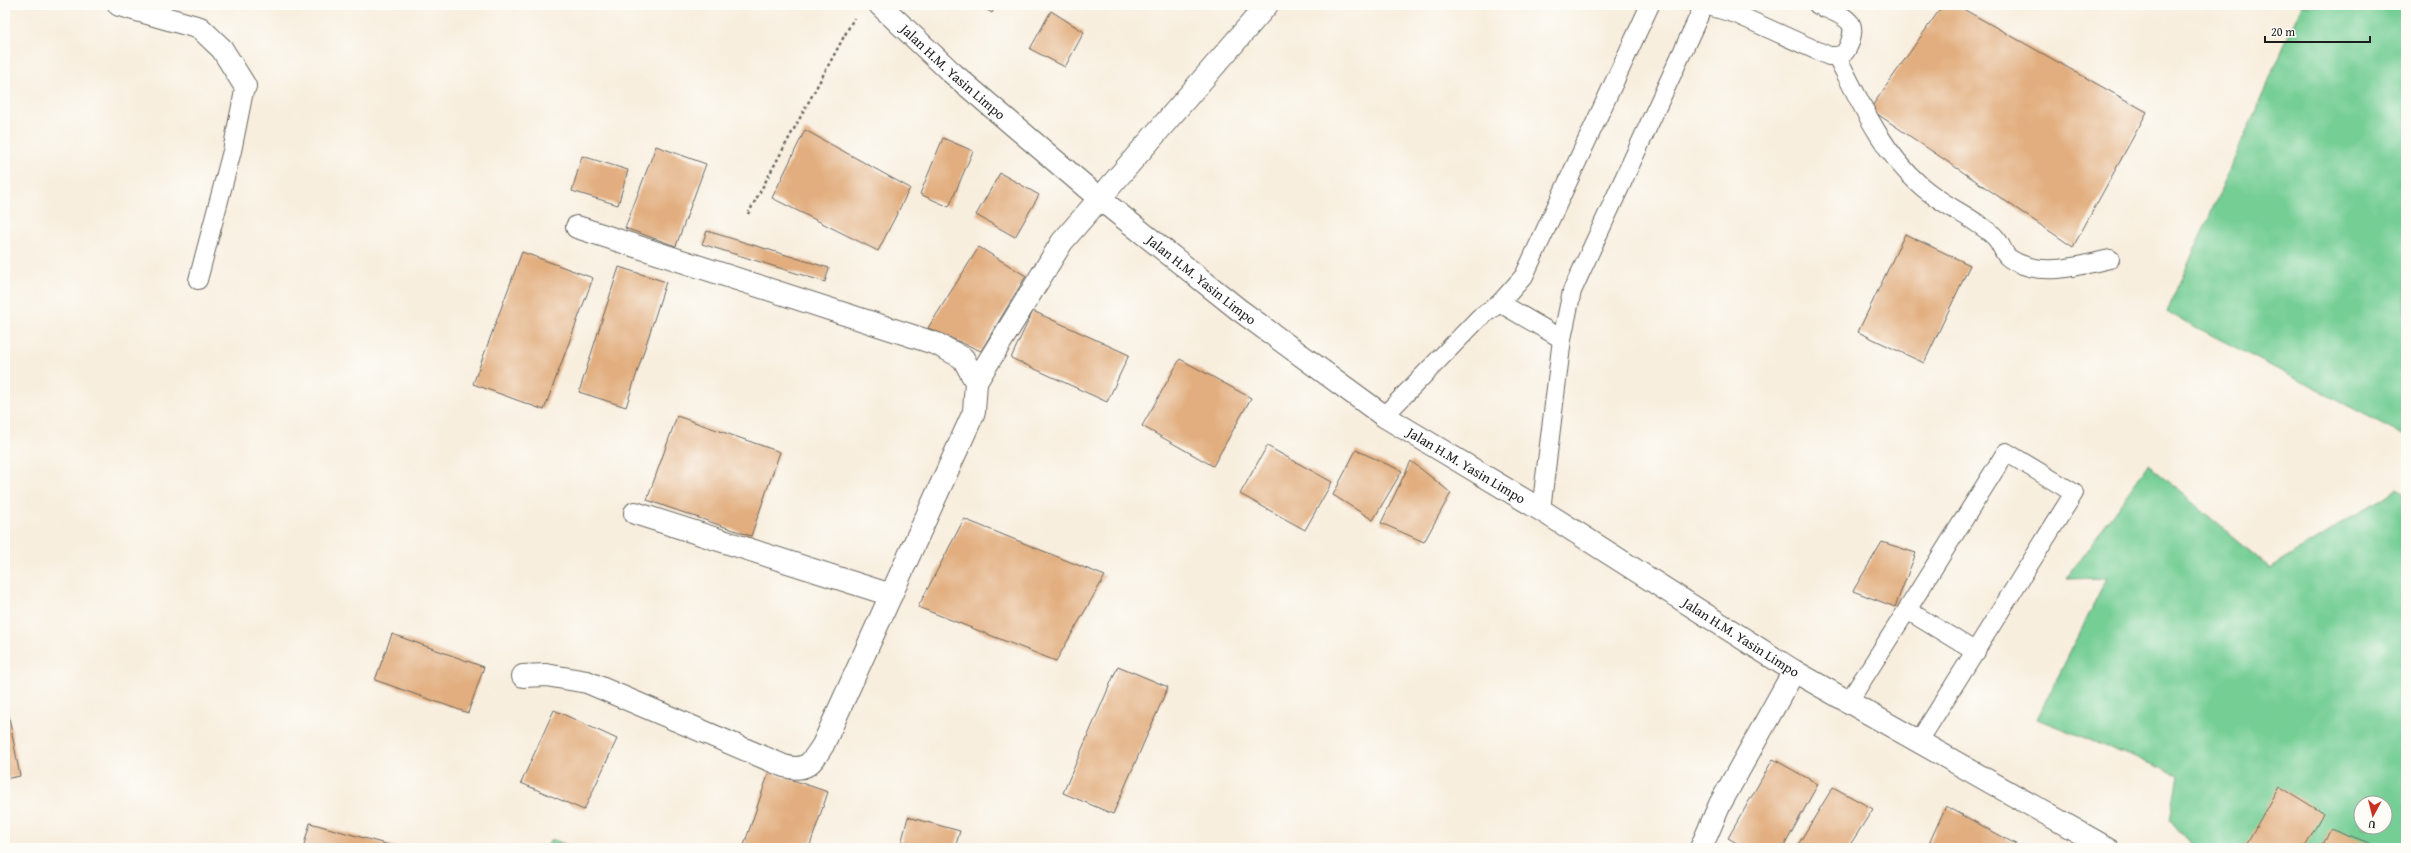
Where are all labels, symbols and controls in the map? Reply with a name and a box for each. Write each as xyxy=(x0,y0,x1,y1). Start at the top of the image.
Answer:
street label: Jalan H.M. Yasin Limpo xyxy=(895,18,1010,124)
scale bar xyxy=(2265,18,2370,44)
text: 20 m xyxy=(2271,23,2295,40)
street label: Jalan H.M. Yasin Limpo xyxy=(1141,229,1260,329)
street label: Jalan H.M. Yasin Limpo xyxy=(1402,421,1529,509)
street label: Jalan H.M. Yasin Limpo xyxy=(1677,592,1803,682)
north arrow xyxy=(2353,795,2393,835)
text: U xyxy=(2367,816,2376,833)

